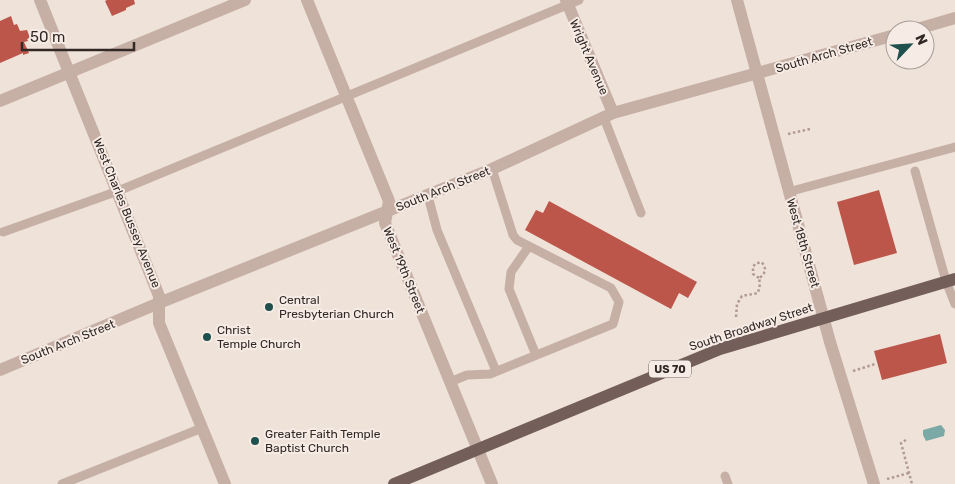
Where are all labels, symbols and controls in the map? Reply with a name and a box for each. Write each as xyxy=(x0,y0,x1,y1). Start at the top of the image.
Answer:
street label: Wright Avenue xyxy=(567,17,611,97)
scale bar xyxy=(22,20,135,52)
north arrow xyxy=(885,20,935,70)
text: 50 m xyxy=(30,28,65,46)
text: N xyxy=(911,32,931,48)
street label: South Arch Street xyxy=(774,34,874,76)
street label: West Charles Bussey Avenue xyxy=(91,136,164,290)
street label: South Arch Street xyxy=(394,164,492,214)
street label: West 18th Street xyxy=(784,197,823,290)
street label: West 19th Street xyxy=(380,225,428,315)
place label: Central Presbyterian Church xyxy=(279,293,394,321)
street label: South Broadway Street xyxy=(687,300,815,354)
marker: Central Presbyterian Church xyxy=(263,301,275,313)
street label: South Arch Street xyxy=(19,317,117,367)
place label: Christ Temple Church xyxy=(217,323,301,351)
marker: Christ Temple Church xyxy=(201,331,213,343)
road number: US 70 xyxy=(649,360,691,378)
place label: Greater Faith Temple Baptist Church xyxy=(265,427,381,455)
marker: Greater Faith Temple Baptist Church xyxy=(249,435,261,447)

